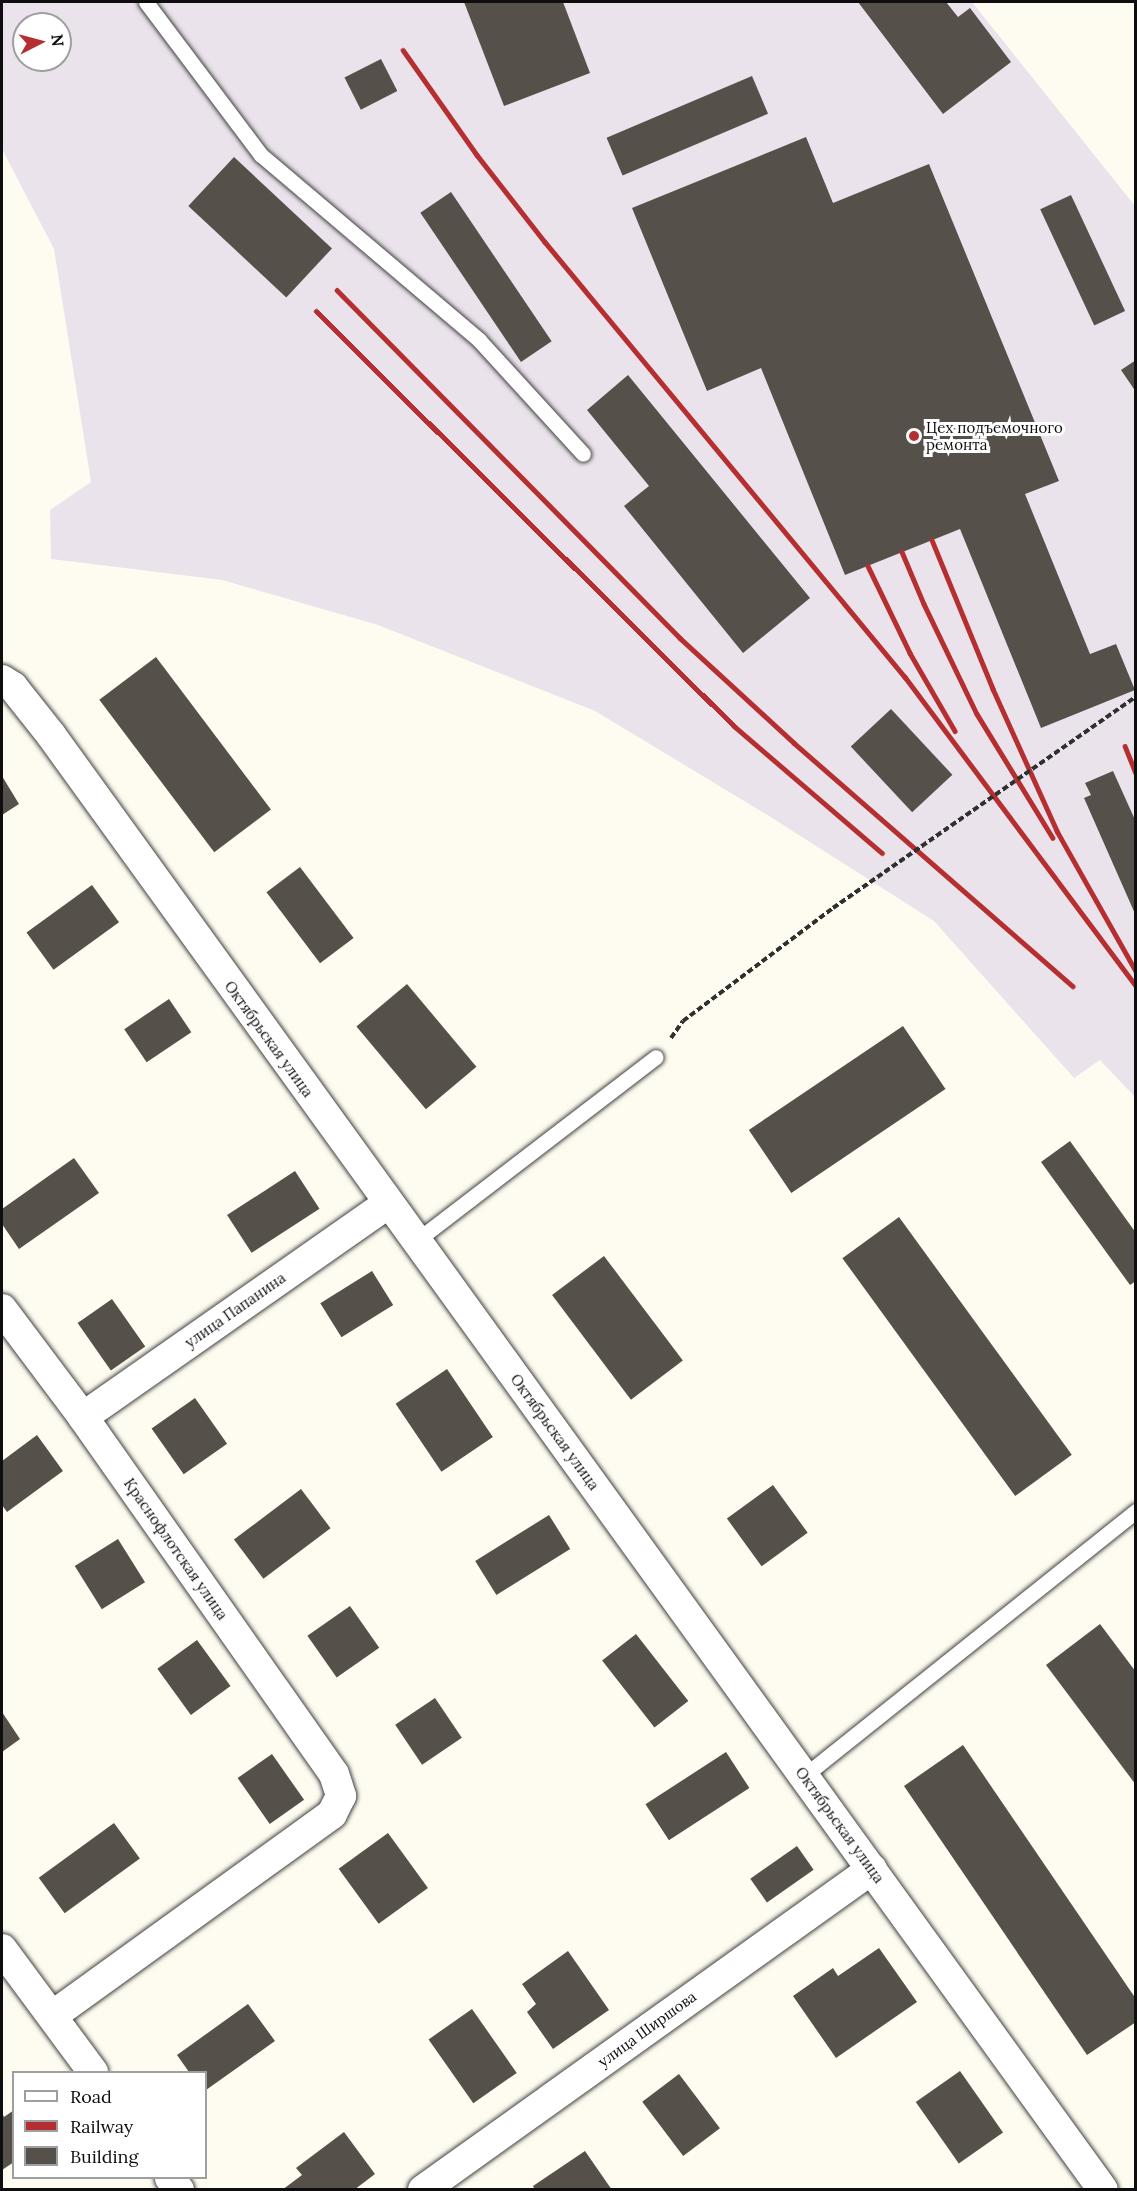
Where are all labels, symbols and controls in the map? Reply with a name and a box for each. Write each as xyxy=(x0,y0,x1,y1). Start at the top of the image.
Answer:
north arrow xyxy=(12,12,72,72)
text: N xyxy=(47,33,69,48)
place label: Цех подъемочного ремонта xyxy=(926,418,1063,453)
marker: Цех подъемочного ремонта xyxy=(907,429,921,443)
street label: Октябрьская улица xyxy=(221,977,317,1101)
street label: улица Папанина xyxy=(181,1269,289,1351)
street label: Октябрьская улица xyxy=(507,1370,603,1494)
street label: Краснофлотская улица xyxy=(120,1475,232,1623)
street label: Октябрьская улица xyxy=(792,1763,888,1887)
street label: улица Ширшова xyxy=(594,1987,700,2071)
legend xyxy=(12,2071,207,2179)
text: Road xyxy=(70,2085,112,2108)
text: Railway xyxy=(70,2115,133,2138)
text: Building xyxy=(70,2145,138,2168)

